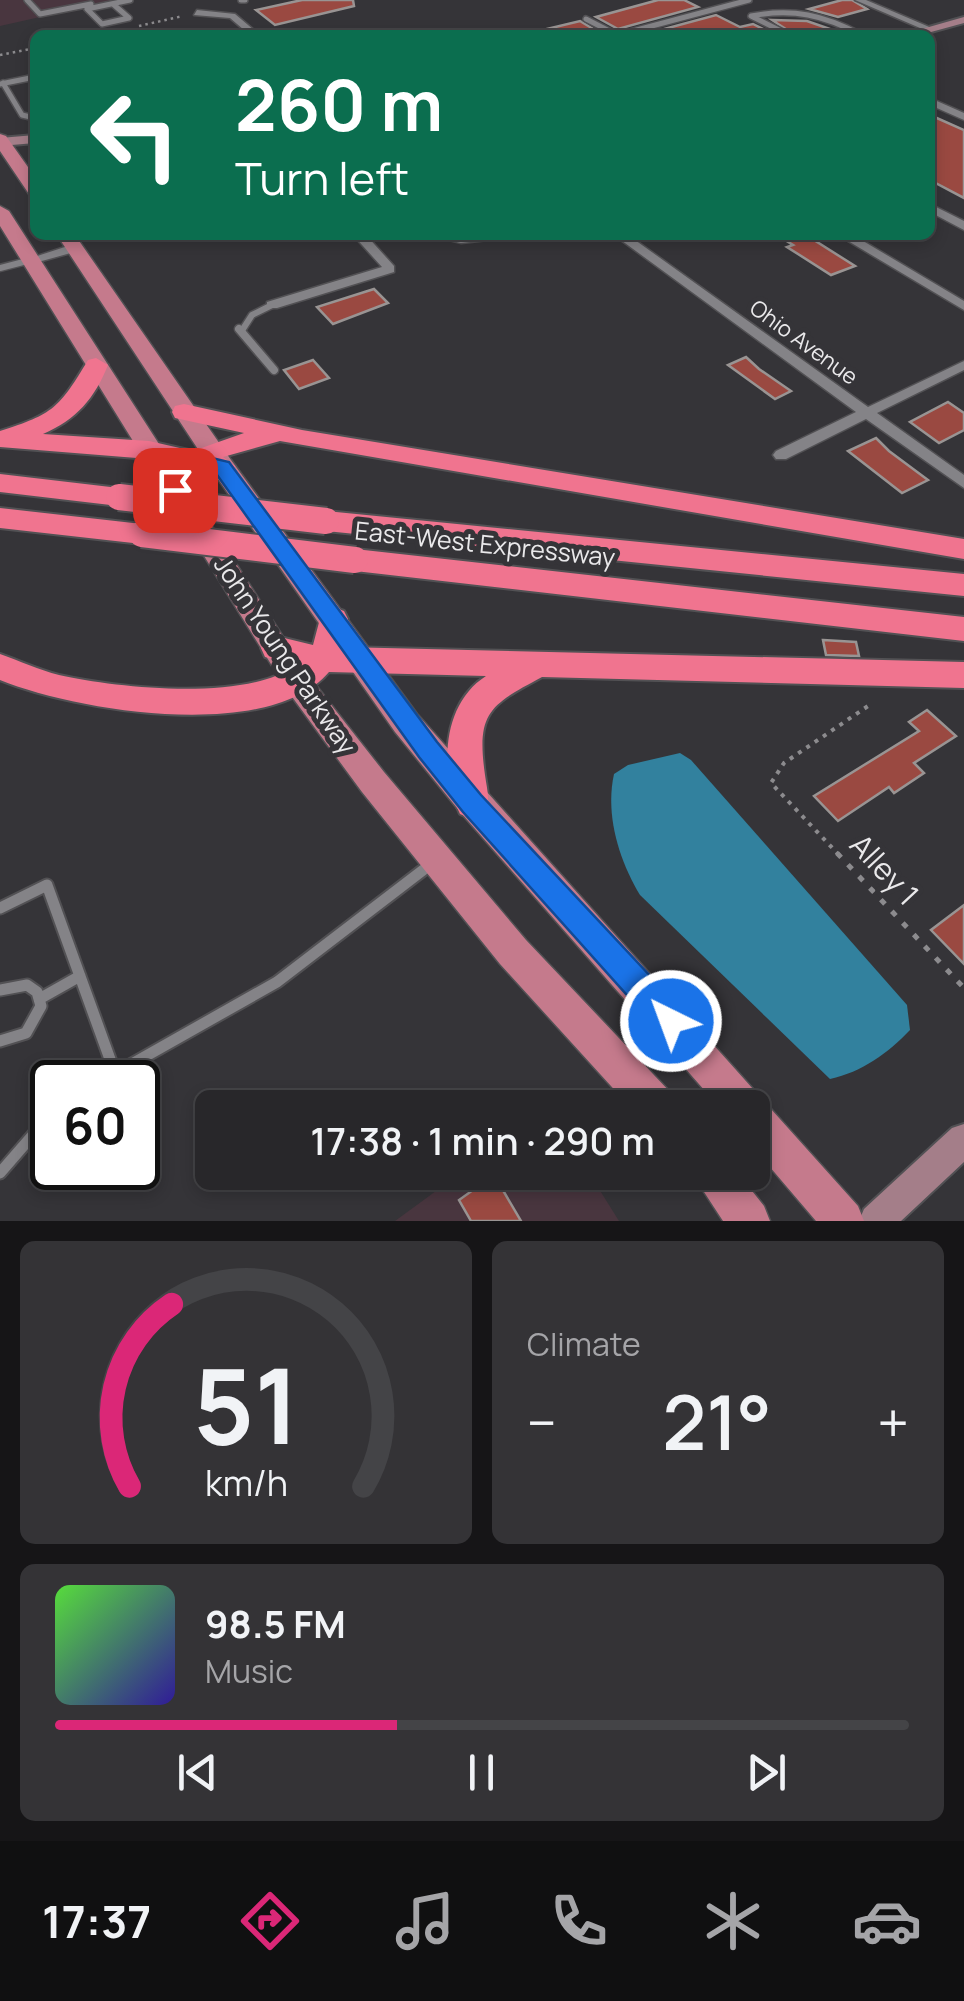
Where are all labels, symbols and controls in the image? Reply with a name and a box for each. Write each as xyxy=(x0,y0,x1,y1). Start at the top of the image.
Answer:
text: 260 m xyxy=(235,56,443,152)
icon: left xyxy=(70,70,200,200)
text: Turn left xyxy=(235,147,409,209)
street label: Ohio Avenue xyxy=(744,293,864,391)
pin xyxy=(133,448,218,533)
icon: arrive xyxy=(148,463,203,518)
street label: East-West Expressway xyxy=(353,512,617,575)
street label: John Young Parkway xyxy=(206,549,365,761)
street label: Alley 1 xyxy=(842,824,929,914)
position arrow xyxy=(619,969,723,1073)
speed limit sign: 60 xyxy=(30,1060,160,1190)
text: 17:38 · 1 min · 290 m xyxy=(310,1114,655,1166)
text: Climate xyxy=(527,1322,641,1366)
text: 51 xyxy=(193,1333,299,1475)
text: 21° xyxy=(662,1370,772,1473)
text: − xyxy=(527,1384,557,1460)
text: + xyxy=(877,1384,909,1460)
text: km/h xyxy=(204,1458,288,1507)
text: 98.5 FM xyxy=(205,1597,346,1649)
text: Music xyxy=(205,1649,293,1693)
icon: previous xyxy=(170,1745,225,1800)
icon: pause xyxy=(454,1745,509,1800)
icon: next xyxy=(739,1745,794,1800)
icon: directions xyxy=(235,1886,305,1956)
icon: music xyxy=(390,1886,460,1956)
icon: phone xyxy=(544,1886,614,1956)
icon: climate xyxy=(698,1886,768,1956)
icon: car xyxy=(852,1886,922,1956)
text: 17:37 xyxy=(42,1890,151,1952)

